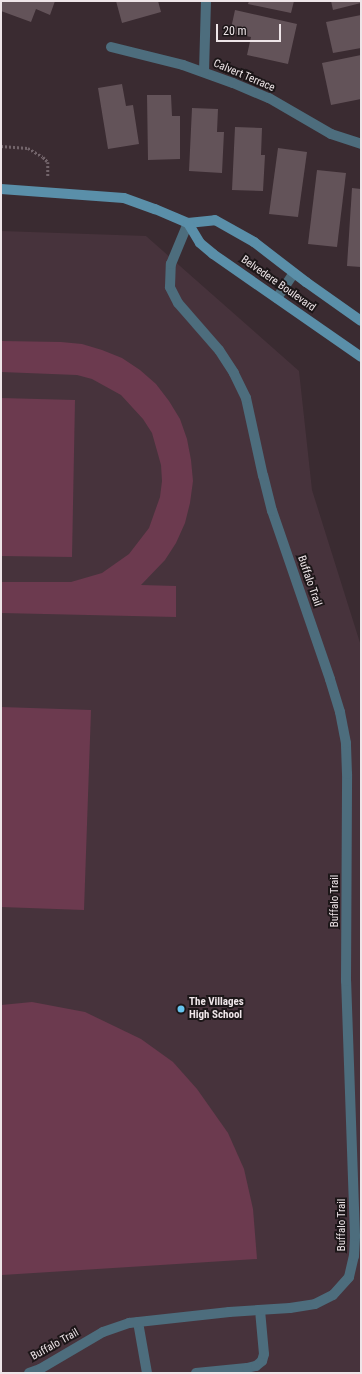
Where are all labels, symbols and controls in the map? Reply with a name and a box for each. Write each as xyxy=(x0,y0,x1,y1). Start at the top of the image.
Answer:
scale bar xyxy=(218,16,283,42)
text: 20 m xyxy=(223,24,247,38)
street label: Calvert Terrace xyxy=(211,57,277,95)
street label: Belvedere Boulevard xyxy=(238,253,318,315)
street label: Buffalo Trail xyxy=(294,554,324,608)
street label: Buffalo Trail xyxy=(328,875,342,927)
place label: The Villages High School xyxy=(189,996,244,1022)
marker: The Villages High School xyxy=(176,1004,186,1014)
street label: Buffalo Trail xyxy=(335,1199,349,1251)
street label: Buffalo Trail xyxy=(29,1326,81,1364)

